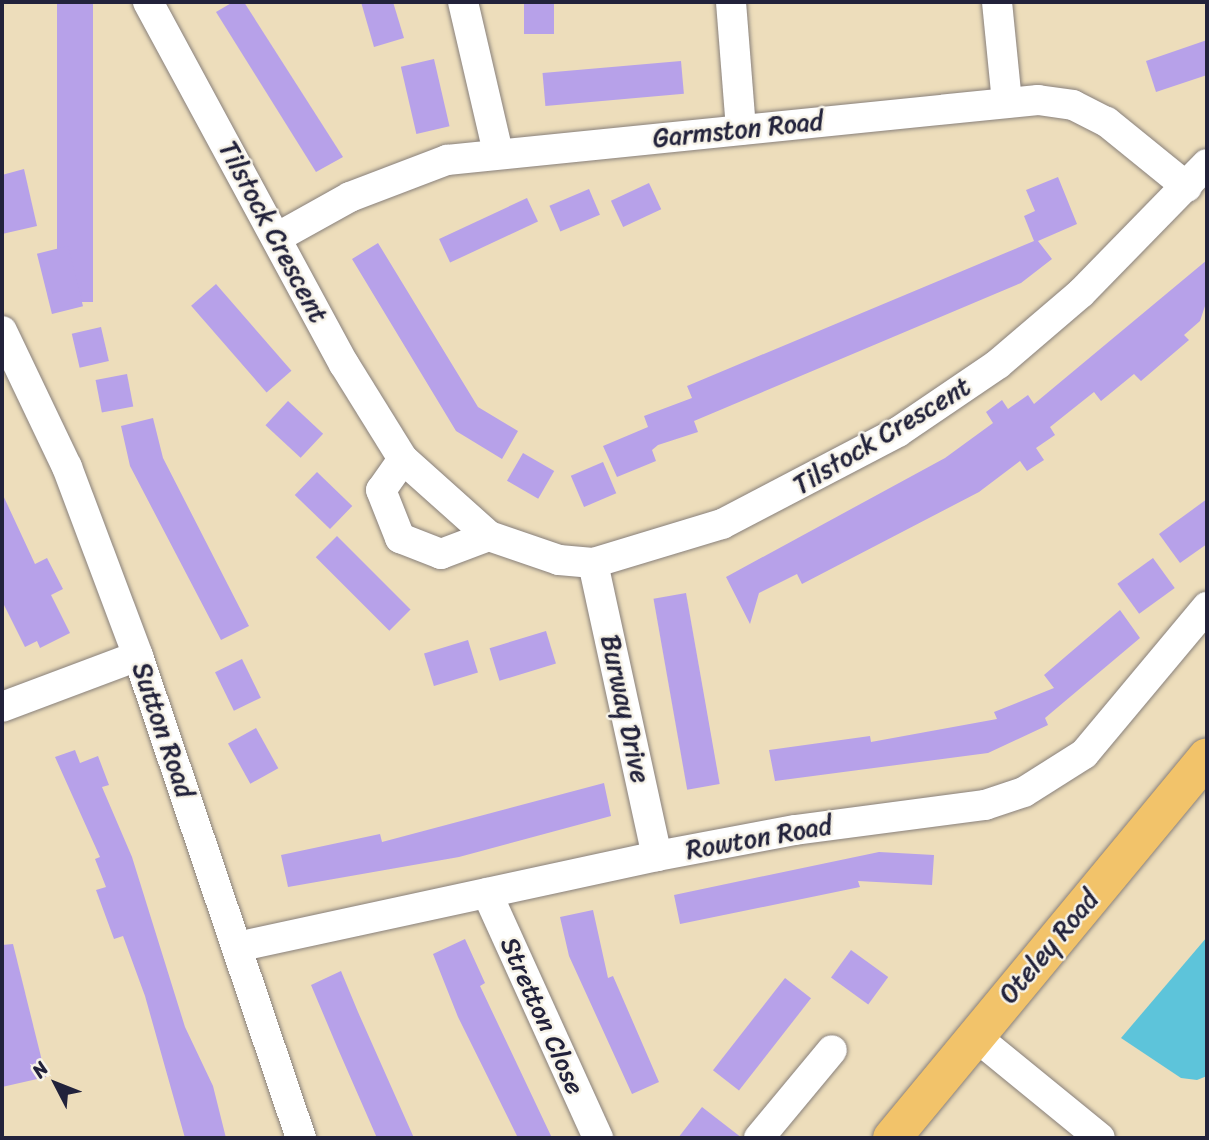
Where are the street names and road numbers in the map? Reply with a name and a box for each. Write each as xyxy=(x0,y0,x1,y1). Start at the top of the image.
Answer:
street label: Garmston Road xyxy=(651,106,825,154)
street label: Tilstock Crescent xyxy=(212,135,334,329)
street label: Tilstock Crescent xyxy=(787,371,977,501)
street label: Burway Drive xyxy=(594,632,656,786)
street label: Sutton Road xyxy=(125,658,201,802)
street label: Rowton Road xyxy=(683,810,835,866)
street label: Oteley Road xyxy=(993,884,1105,1010)
street label: Stretton Close xyxy=(493,932,591,1100)

